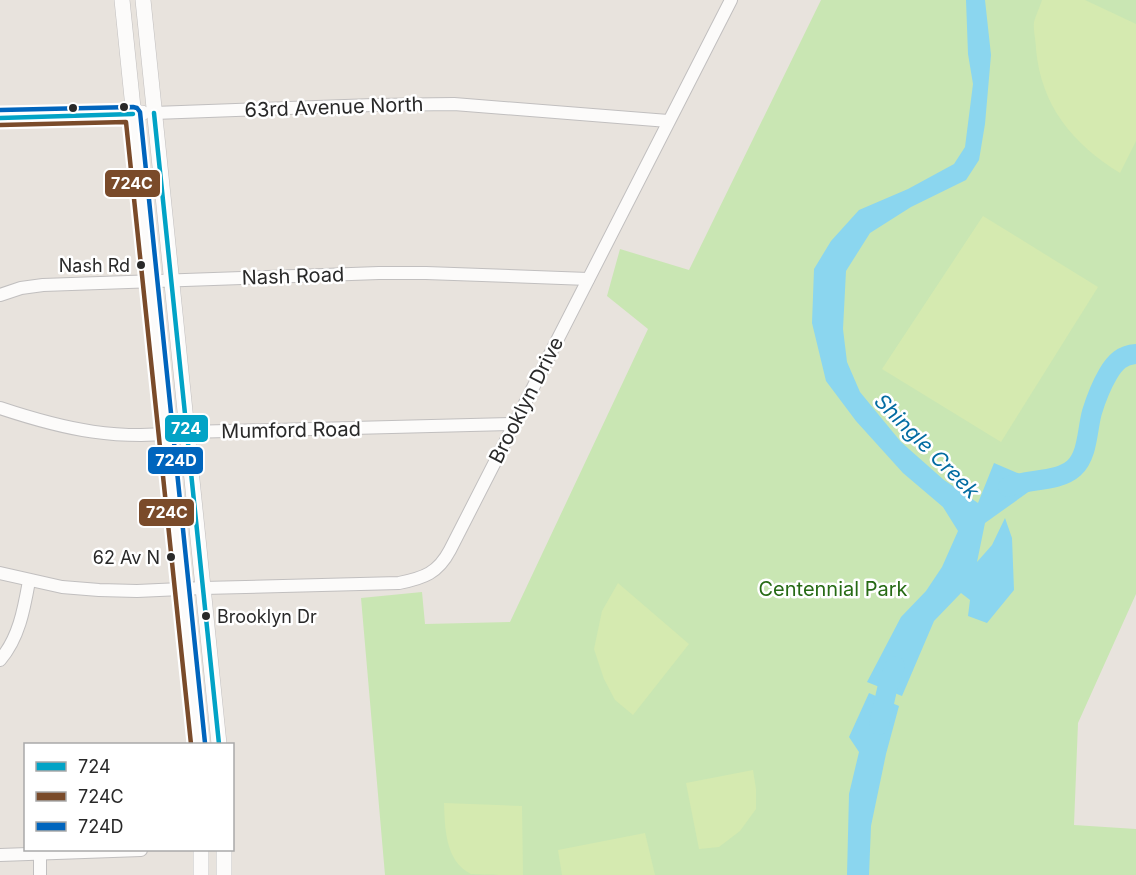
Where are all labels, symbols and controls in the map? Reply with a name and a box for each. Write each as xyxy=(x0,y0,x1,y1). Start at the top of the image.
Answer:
street label: 63rd Avenue North xyxy=(244,92,424,122)
unlabelled marker xyxy=(118,101,130,113)
unlabelled marker xyxy=(67,102,79,114)
line badge: 724C xyxy=(104,169,161,198)
text: 724C xyxy=(111,173,153,193)
place label: Nash Rd xyxy=(59,255,130,276)
marker: Nash Rd xyxy=(135,259,147,271)
street label: Nash Road xyxy=(241,262,345,290)
street label: Brooklyn Drive xyxy=(484,333,568,467)
water label: Shingle Creek xyxy=(869,388,985,504)
line badge: 724 xyxy=(164,414,209,443)
street label: Mumford Road xyxy=(221,417,361,443)
text: 724 xyxy=(171,418,201,438)
line badge: 724D xyxy=(147,446,204,475)
text: 724D xyxy=(155,450,197,470)
line badge: 724C xyxy=(138,498,195,527)
text: 724C xyxy=(146,502,188,522)
place label: 62 Av N xyxy=(93,547,160,568)
marker: 62 Av N xyxy=(165,551,177,563)
park label: Centennial Park xyxy=(758,577,908,601)
place label: Brooklyn Dr xyxy=(217,606,317,627)
marker: Brooklyn Dr xyxy=(200,610,212,622)
legend xyxy=(24,743,234,851)
text: 724 xyxy=(78,756,111,777)
text: 724C xyxy=(78,786,124,807)
text: 724D xyxy=(78,816,124,837)

